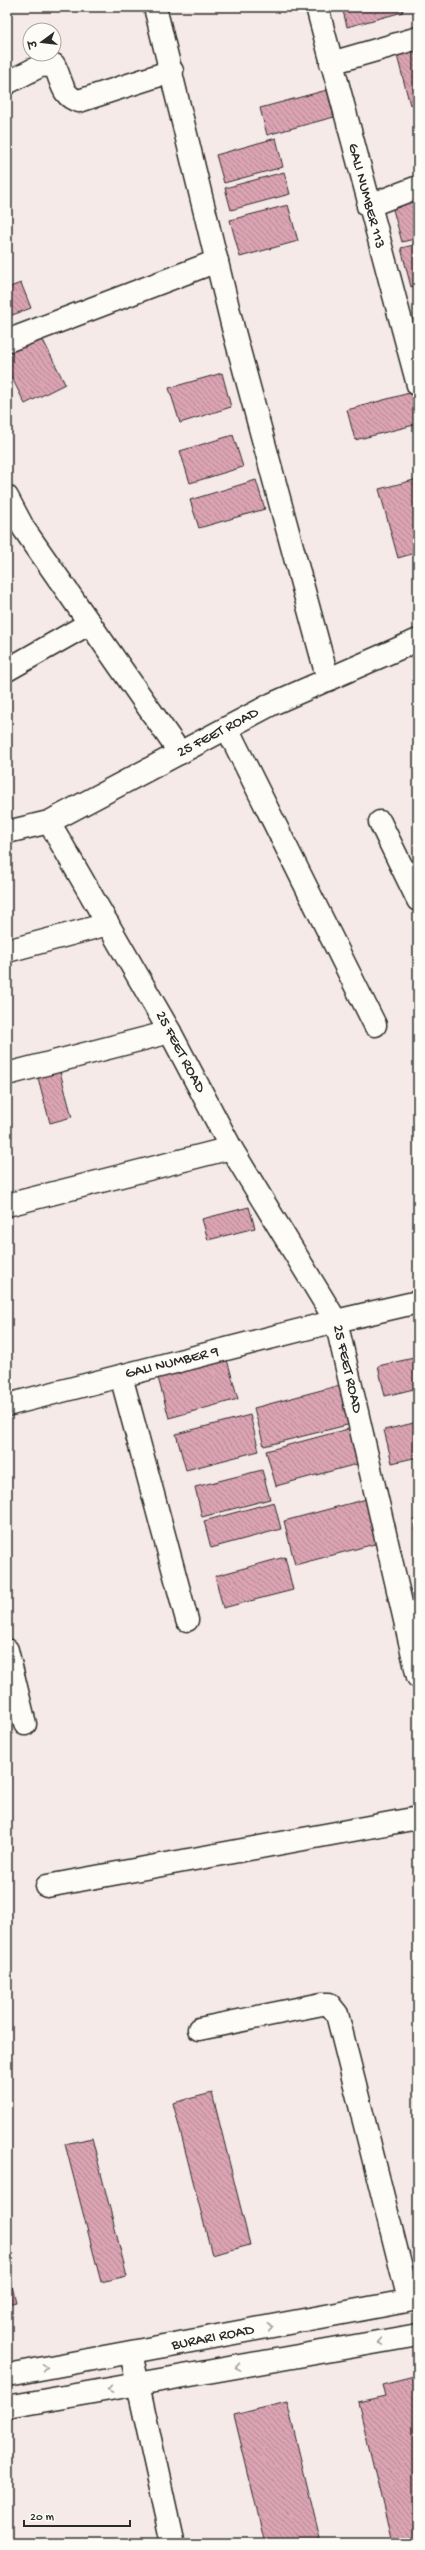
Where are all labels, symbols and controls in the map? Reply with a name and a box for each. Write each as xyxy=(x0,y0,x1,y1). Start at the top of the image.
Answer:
north arrow xyxy=(22,22,62,62)
text: उ xyxy=(26,37,41,50)
street label: GALI NUMBER 113 xyxy=(343,141,389,251)
street label: 25 FEET ROAD xyxy=(174,704,262,762)
street label: 25 FEET ROAD xyxy=(151,1008,209,1096)
street label: 25 FEET ROAD xyxy=(328,1323,366,1415)
street label: GALI NUMBER 9 xyxy=(123,1343,221,1383)
street label: BURARI ROAD xyxy=(169,2321,256,2355)
one-way arrow xyxy=(267,2323,273,2332)
one-way arrow xyxy=(376,2337,383,2346)
one-way arrow xyxy=(235,2362,241,2371)
one-way arrow xyxy=(42,2364,49,2373)
one-way arrow xyxy=(107,2384,113,2393)
scale bar xyxy=(24,2502,130,2528)
text: 20 m xyxy=(30,2511,55,2525)

